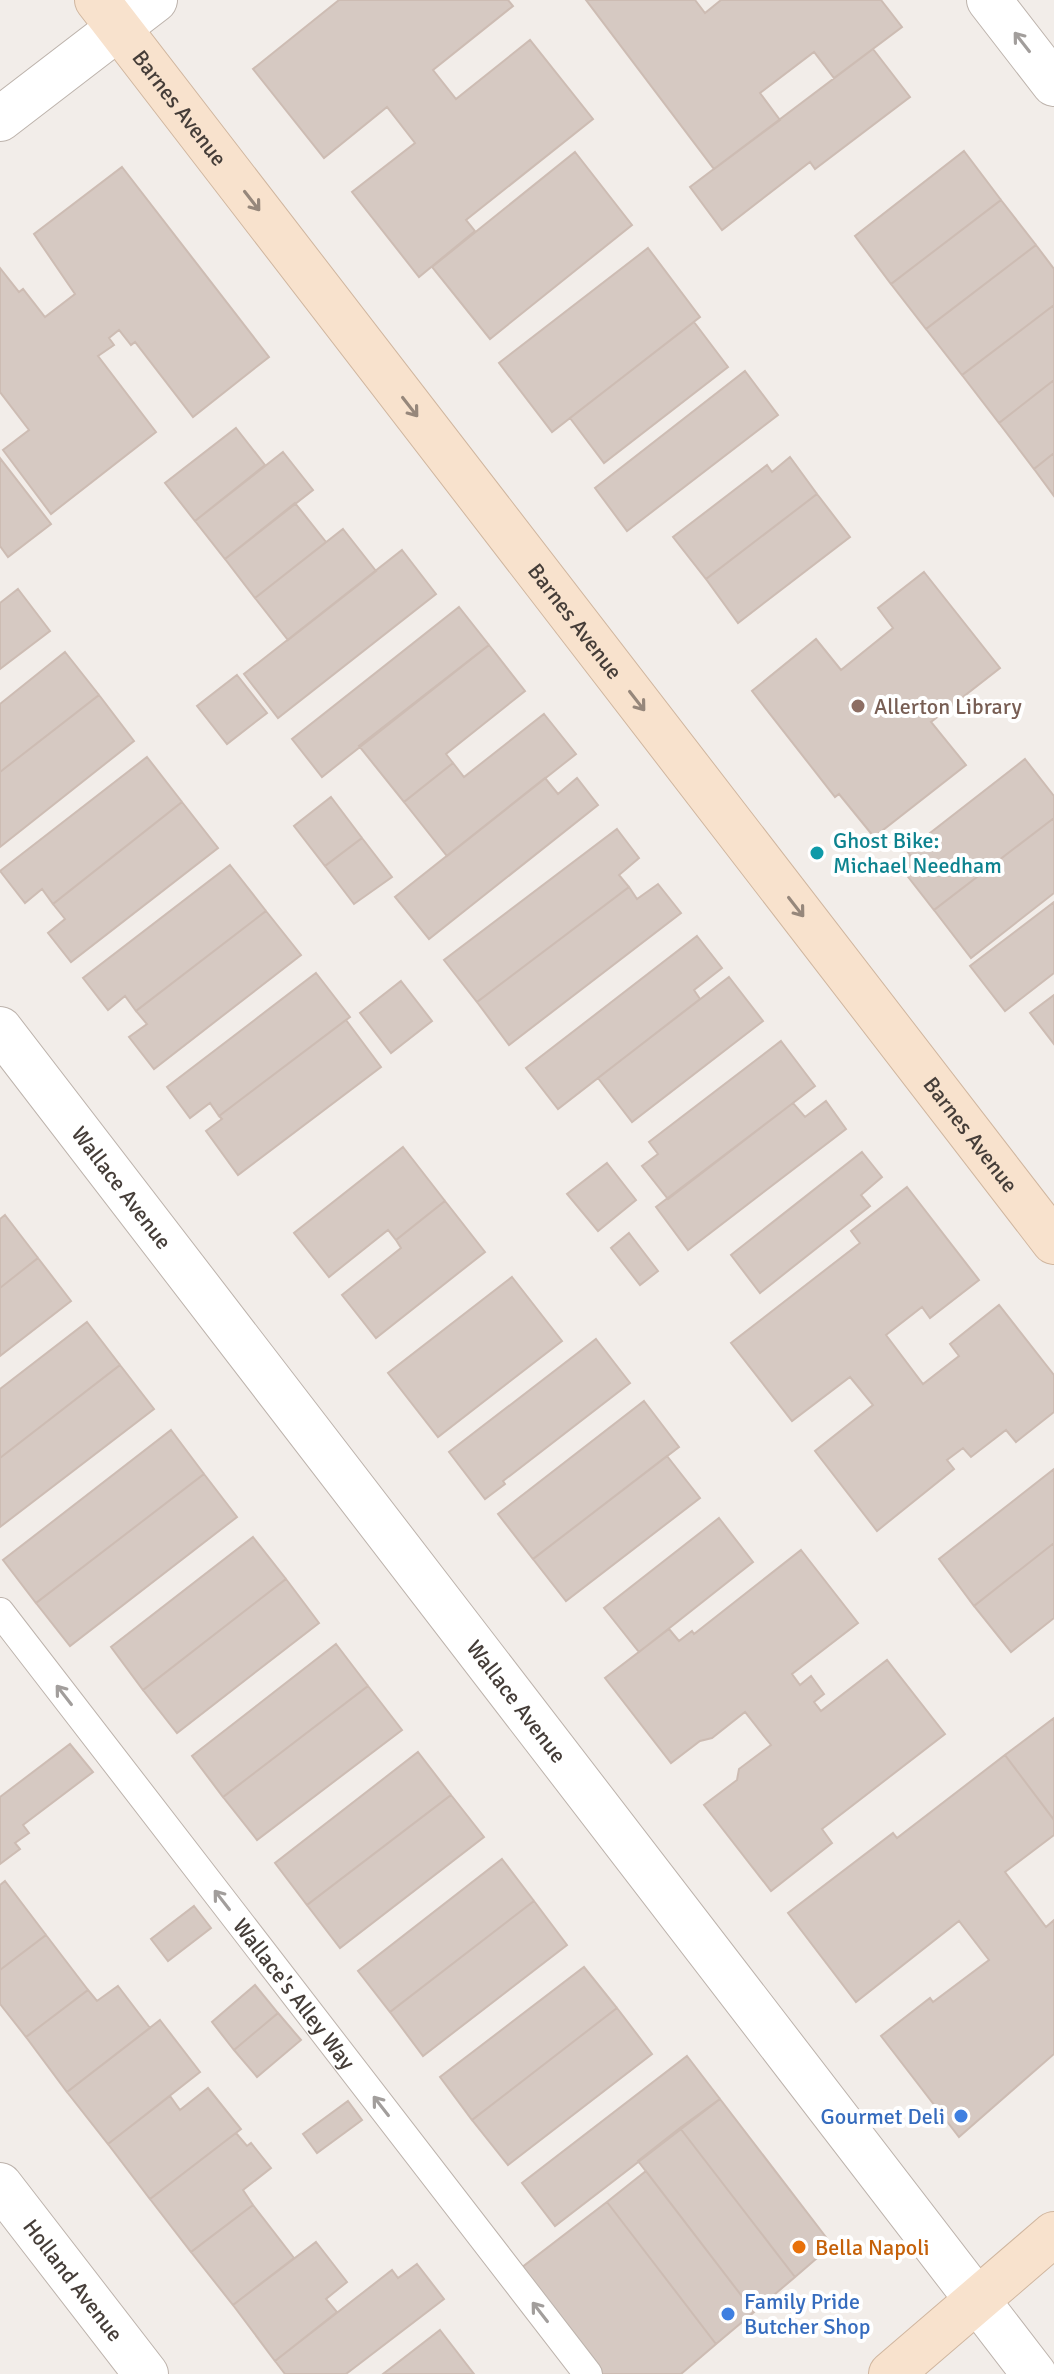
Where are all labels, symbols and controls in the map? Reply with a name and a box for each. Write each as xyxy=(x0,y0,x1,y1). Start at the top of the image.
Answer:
one-way arrow xyxy=(1013,32,1030,53)
street label: Barnes Avenue xyxy=(127,44,233,171)
one-way arrow xyxy=(243,190,260,211)
one-way arrow xyxy=(402,396,419,417)
street label: Barnes Avenue xyxy=(522,558,629,684)
one-way arrow xyxy=(629,690,646,711)
place label: Allerton Library xyxy=(874,693,1022,720)
marker: Allerton Library xyxy=(849,697,867,715)
place label: Ghost Bike: Michael Needham xyxy=(833,827,1002,879)
marker: Ghost Bike: Michael Needham xyxy=(808,844,826,862)
one-way arrow xyxy=(787,896,805,917)
street label: Barnes Avenue xyxy=(918,1071,1024,1198)
street label: Wallace Avenue xyxy=(66,1121,178,1254)
street label: Wallace Avenue xyxy=(461,1634,573,1768)
one-way arrow xyxy=(55,1685,72,1706)
one-way arrow xyxy=(214,1890,231,1912)
street label: Wallace's Alley Way xyxy=(228,1913,362,2075)
one-way arrow xyxy=(373,2096,390,2117)
place label: Gourmet Deli xyxy=(821,2103,945,2130)
marker: Gourmet Deli xyxy=(952,2107,970,2125)
street label: Holland Avenue xyxy=(18,2213,129,2347)
place label: Bella Napoli xyxy=(815,2234,930,2261)
marker: Bella Napoli xyxy=(790,2238,808,2256)
place label: Family Pride Butcher Shop xyxy=(744,2288,870,2340)
one-way arrow xyxy=(531,2302,549,2323)
marker: Family Pride Butcher Shop xyxy=(719,2305,737,2323)

